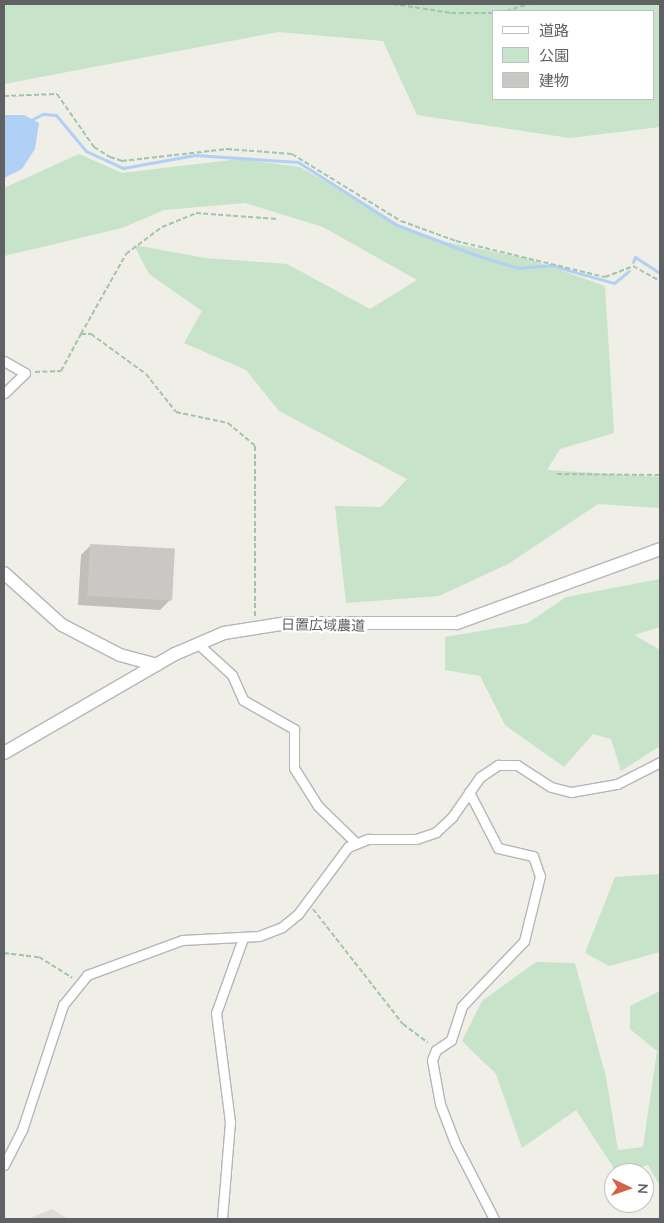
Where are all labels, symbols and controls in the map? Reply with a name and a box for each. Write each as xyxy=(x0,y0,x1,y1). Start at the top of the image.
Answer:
legend xyxy=(492,10,654,100)
text: 道路 xyxy=(539,21,569,40)
text: 公園 xyxy=(539,46,569,65)
text: 建物 xyxy=(539,71,569,90)
street label: 日置広域農道 xyxy=(281,616,365,634)
north arrow xyxy=(604,1163,654,1213)
text: N xyxy=(634,1183,652,1194)

